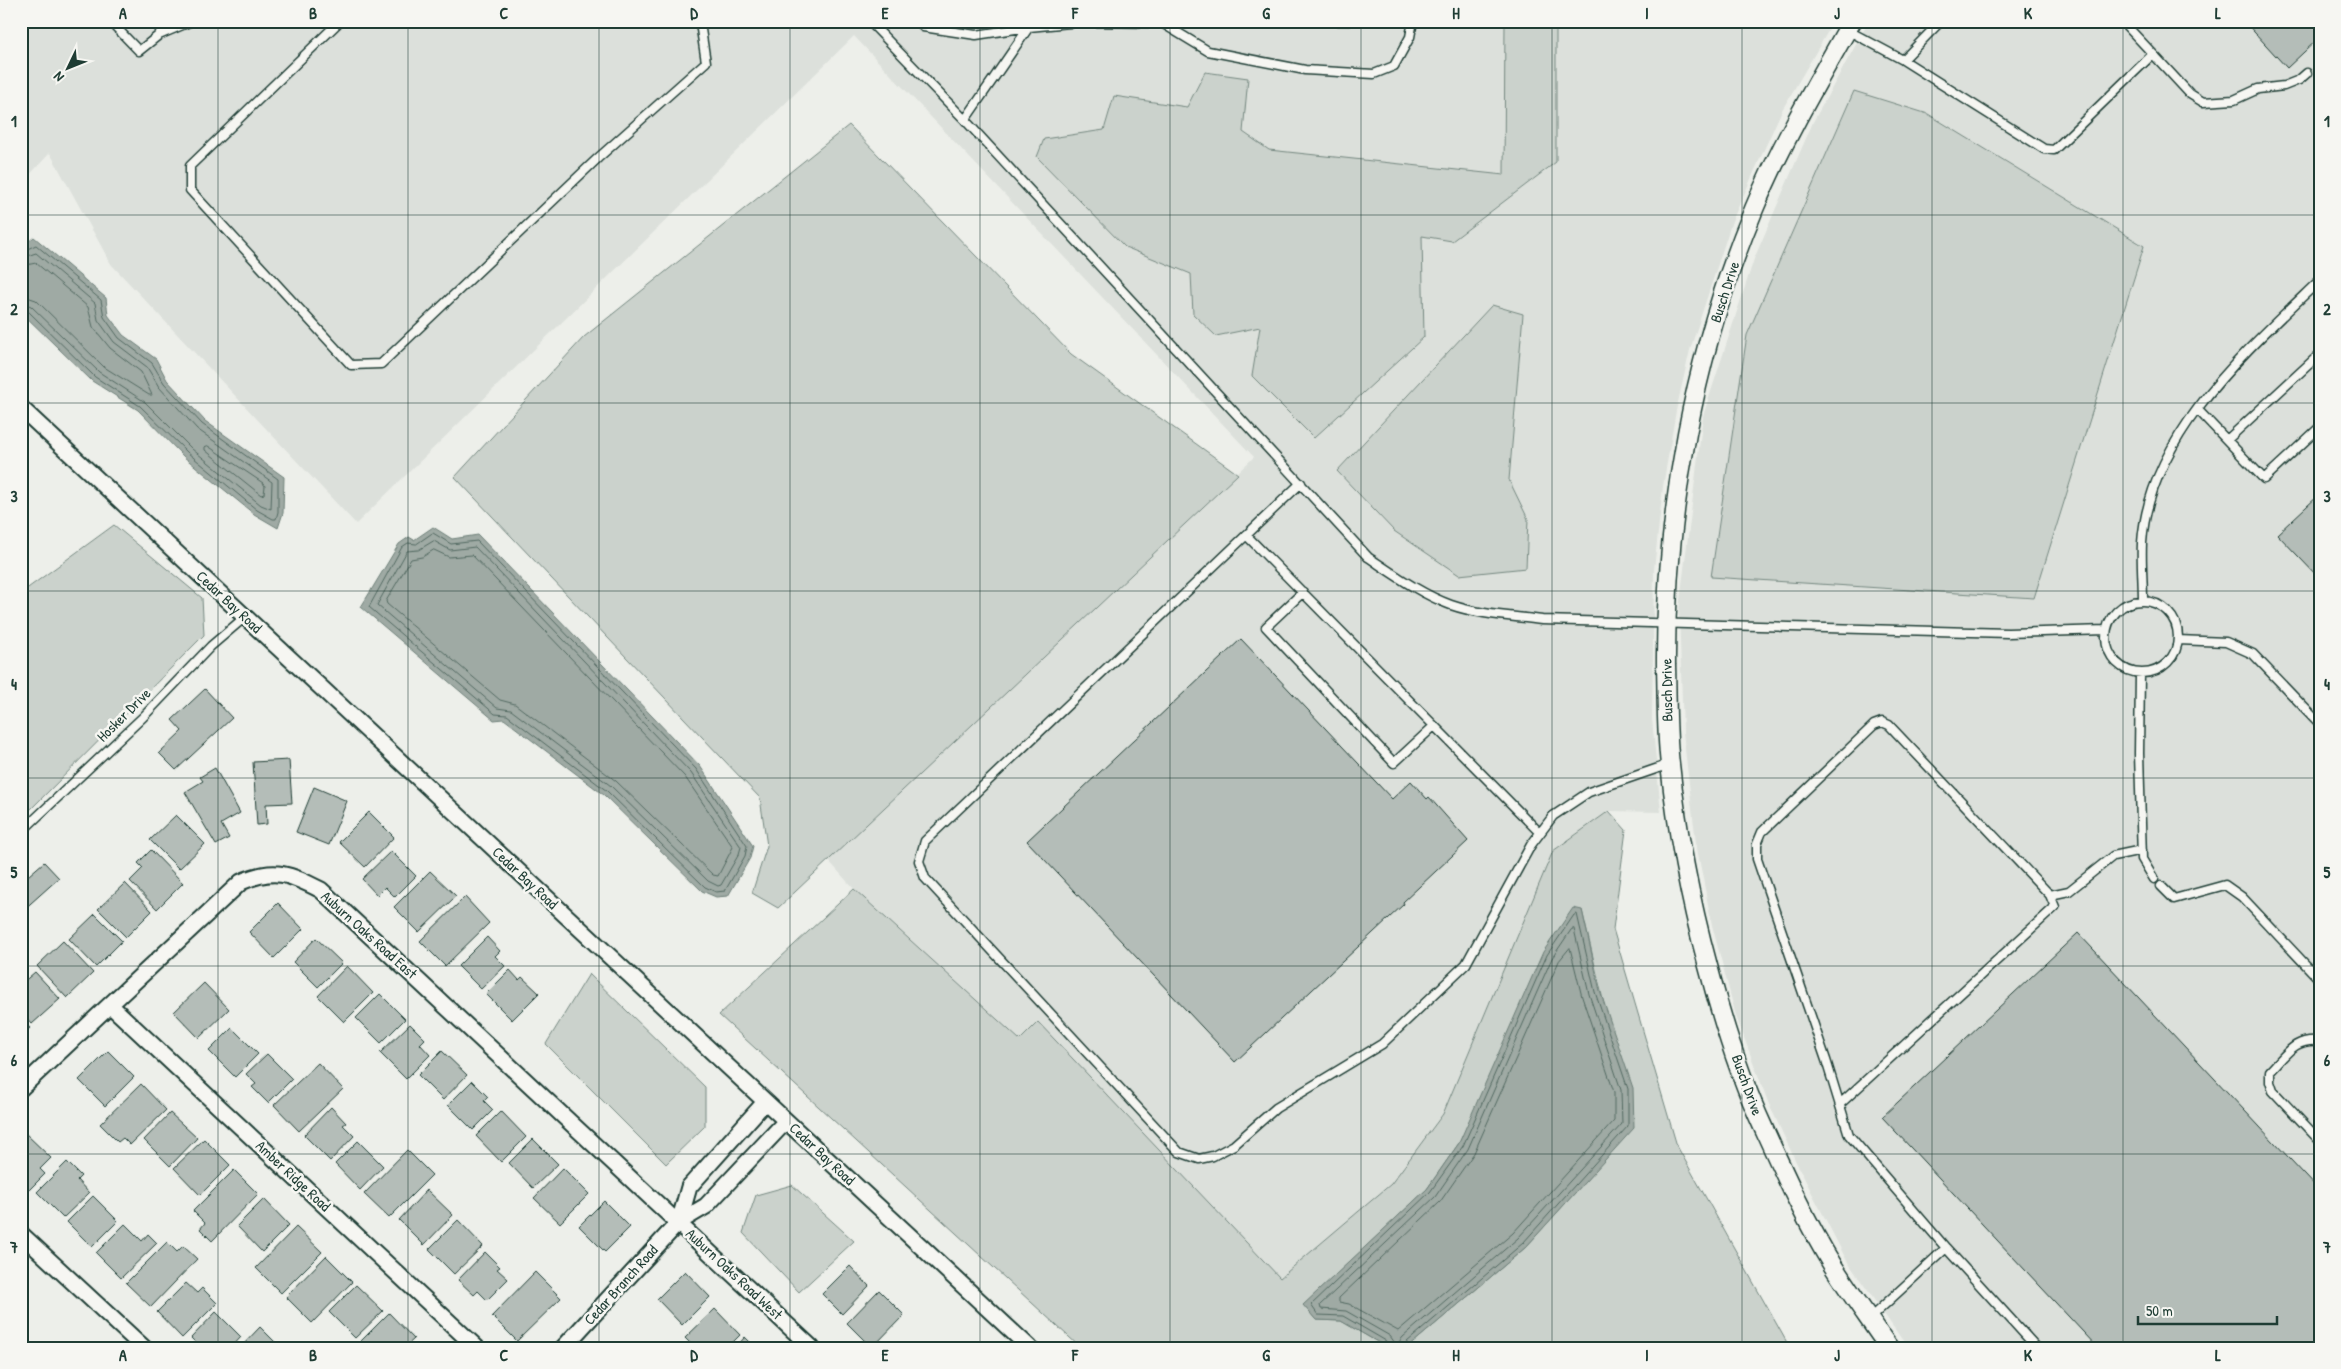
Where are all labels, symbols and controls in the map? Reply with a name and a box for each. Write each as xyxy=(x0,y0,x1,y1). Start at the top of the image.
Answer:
text: A xyxy=(119,2,127,24)
text: B xyxy=(309,2,317,24)
text: C xyxy=(500,2,509,24)
text: D xyxy=(690,2,698,24)
text: E xyxy=(881,2,889,24)
text: F xyxy=(1071,2,1079,24)
text: G xyxy=(1262,2,1270,24)
text: H xyxy=(1452,2,1460,24)
text: I xyxy=(1645,2,1649,24)
text: J xyxy=(1834,2,1840,24)
text: K xyxy=(2024,2,2033,24)
text: L xyxy=(2215,2,2221,24)
north arrow xyxy=(42,42,92,92)
text: N xyxy=(48,68,68,86)
text: 1 xyxy=(11,110,17,132)
text: 1 xyxy=(2324,110,2330,132)
street label: Busch Drive xyxy=(1705,259,1744,325)
text: 2 xyxy=(10,298,18,320)
text: 2 xyxy=(2323,298,2331,320)
text: 3 xyxy=(10,485,18,507)
text: 3 xyxy=(2323,485,2331,507)
street label: Cedar Bay Road xyxy=(192,566,267,638)
street label: Busch Drive xyxy=(1655,658,1678,722)
text: 4 xyxy=(11,673,17,695)
text: 4 xyxy=(2324,673,2330,695)
street label: Hosker Drive xyxy=(92,683,155,746)
street label: Cedar Bay Road xyxy=(488,842,563,914)
text: 5 xyxy=(11,861,18,883)
text: 5 xyxy=(2324,861,2331,883)
street label: Auburn Oaks Road East xyxy=(317,886,423,984)
text: 6 xyxy=(11,1049,18,1071)
text: 6 xyxy=(2324,1049,2331,1071)
street label: Busch Drive xyxy=(1727,1052,1768,1118)
street label: Cedar Bay Road xyxy=(785,1118,860,1190)
street label: Amber Ridge Road xyxy=(251,1135,336,1216)
street label: Auburn Oaks Road West xyxy=(681,1223,788,1325)
text: 7 xyxy=(9,1236,18,1258)
text: 7 xyxy=(2322,1236,2331,1258)
street label: Cedar Branch Road xyxy=(579,1240,662,1329)
scale bar xyxy=(2138,1294,2277,1326)
text: 50 m xyxy=(2146,1300,2173,1321)
text: A xyxy=(119,1344,127,1366)
text: B xyxy=(309,1344,317,1366)
text: C xyxy=(500,1344,509,1366)
text: D xyxy=(690,1344,698,1366)
text: E xyxy=(881,1344,889,1366)
text: F xyxy=(1071,1344,1079,1366)
text: G xyxy=(1262,1344,1270,1366)
text: H xyxy=(1452,1344,1460,1366)
text: I xyxy=(1645,1344,1649,1366)
text: J xyxy=(1834,1344,1840,1366)
text: K xyxy=(2024,1344,2033,1366)
text: L xyxy=(2215,1344,2221,1366)

